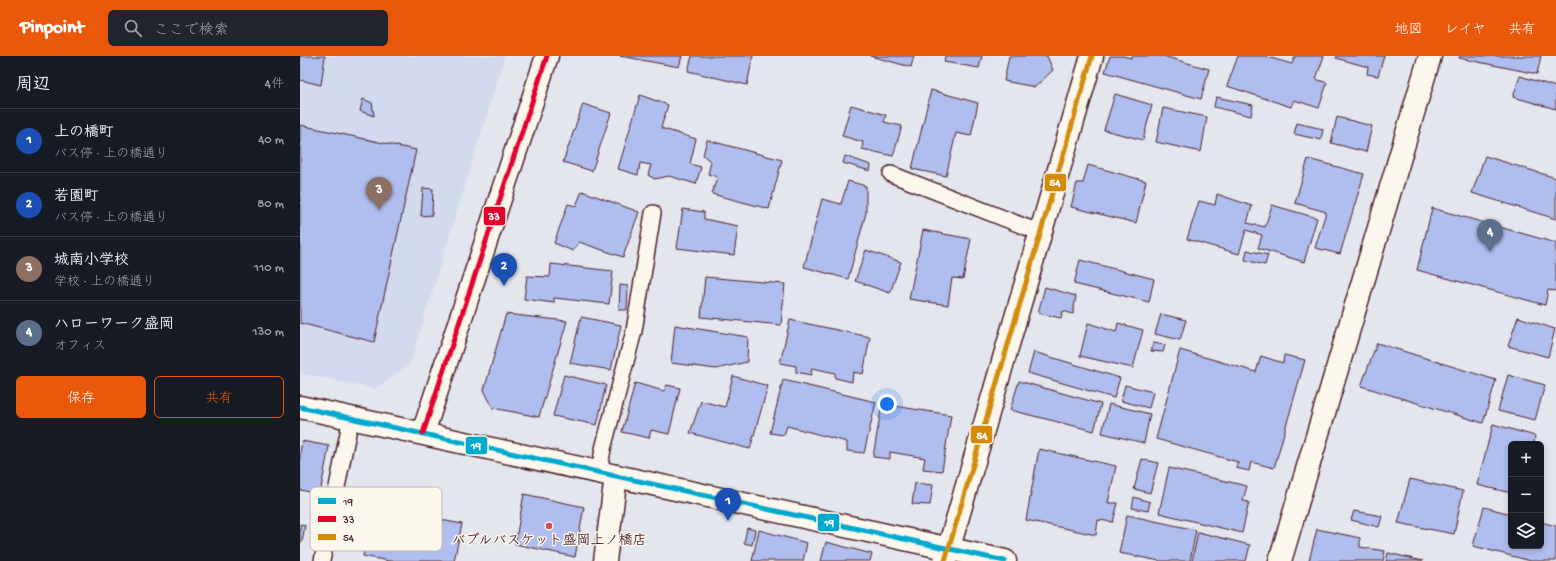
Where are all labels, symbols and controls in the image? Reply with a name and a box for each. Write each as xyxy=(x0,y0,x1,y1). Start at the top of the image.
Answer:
search box xyxy=(108,10,388,46)
text: Pinpoint xyxy=(20,17,84,40)
icon: search xyxy=(122,17,144,39)
text: ここで検索 xyxy=(154,22,229,40)
text: 地図 xyxy=(1395,22,1423,39)
text: レイヤ xyxy=(1445,22,1486,39)
text: 共有 xyxy=(1508,22,1536,39)
text: 周辺 xyxy=(16,76,50,96)
text: 4件 xyxy=(265,77,284,92)
text: 上の橋町 xyxy=(54,124,114,142)
text: 1 xyxy=(26,133,32,148)
text: 40 m xyxy=(258,133,284,148)
text: バス停 · 上の橋通り xyxy=(54,147,168,162)
line badge: 54 xyxy=(1044,173,1067,192)
pin: 3 xyxy=(366,177,392,210)
text: 54 xyxy=(1050,178,1061,190)
text: 若園町 xyxy=(54,188,99,206)
text: 2 xyxy=(26,197,32,212)
text: 80 m xyxy=(257,197,284,212)
line badge: 33 xyxy=(483,206,506,226)
text: バス停 · 上の橋通り xyxy=(54,211,168,226)
text: 33 xyxy=(487,212,500,224)
pin: 4 xyxy=(1477,219,1503,252)
text: 城南小学校 xyxy=(54,252,129,270)
pin: 2 xyxy=(491,253,517,286)
text: 3 xyxy=(26,261,32,276)
text: 110 m xyxy=(254,261,284,276)
text: 学校 · 上の橋通り xyxy=(54,275,155,290)
text: ハローワーク盛岡 xyxy=(54,316,174,334)
text: 4 xyxy=(26,325,32,340)
text: 130 m xyxy=(252,325,284,340)
text: オフィス xyxy=(54,339,106,354)
button: 保存 xyxy=(16,376,146,418)
button: 共有 xyxy=(154,376,284,418)
your location xyxy=(877,394,897,414)
line badge: 54 xyxy=(970,425,993,444)
text: 54 xyxy=(977,431,988,443)
line badge: 19 xyxy=(465,436,488,455)
text: 19 xyxy=(470,441,481,453)
map controls xyxy=(1508,441,1544,549)
button: + xyxy=(1508,441,1544,477)
button: − xyxy=(1508,477,1544,513)
legend xyxy=(310,487,442,551)
pin: 1 xyxy=(715,488,741,521)
text: 19 xyxy=(342,497,353,509)
line badge: 19 xyxy=(817,513,840,532)
button: layers xyxy=(1508,513,1544,549)
text: 33 xyxy=(342,515,355,527)
text: 19 xyxy=(823,518,834,530)
marker: バブルバスケット盛岡上ノ橋店 xyxy=(544,521,554,531)
place label: バブルバスケット盛岡上ノ橋店 xyxy=(451,532,647,550)
text: 54 xyxy=(343,533,355,545)

